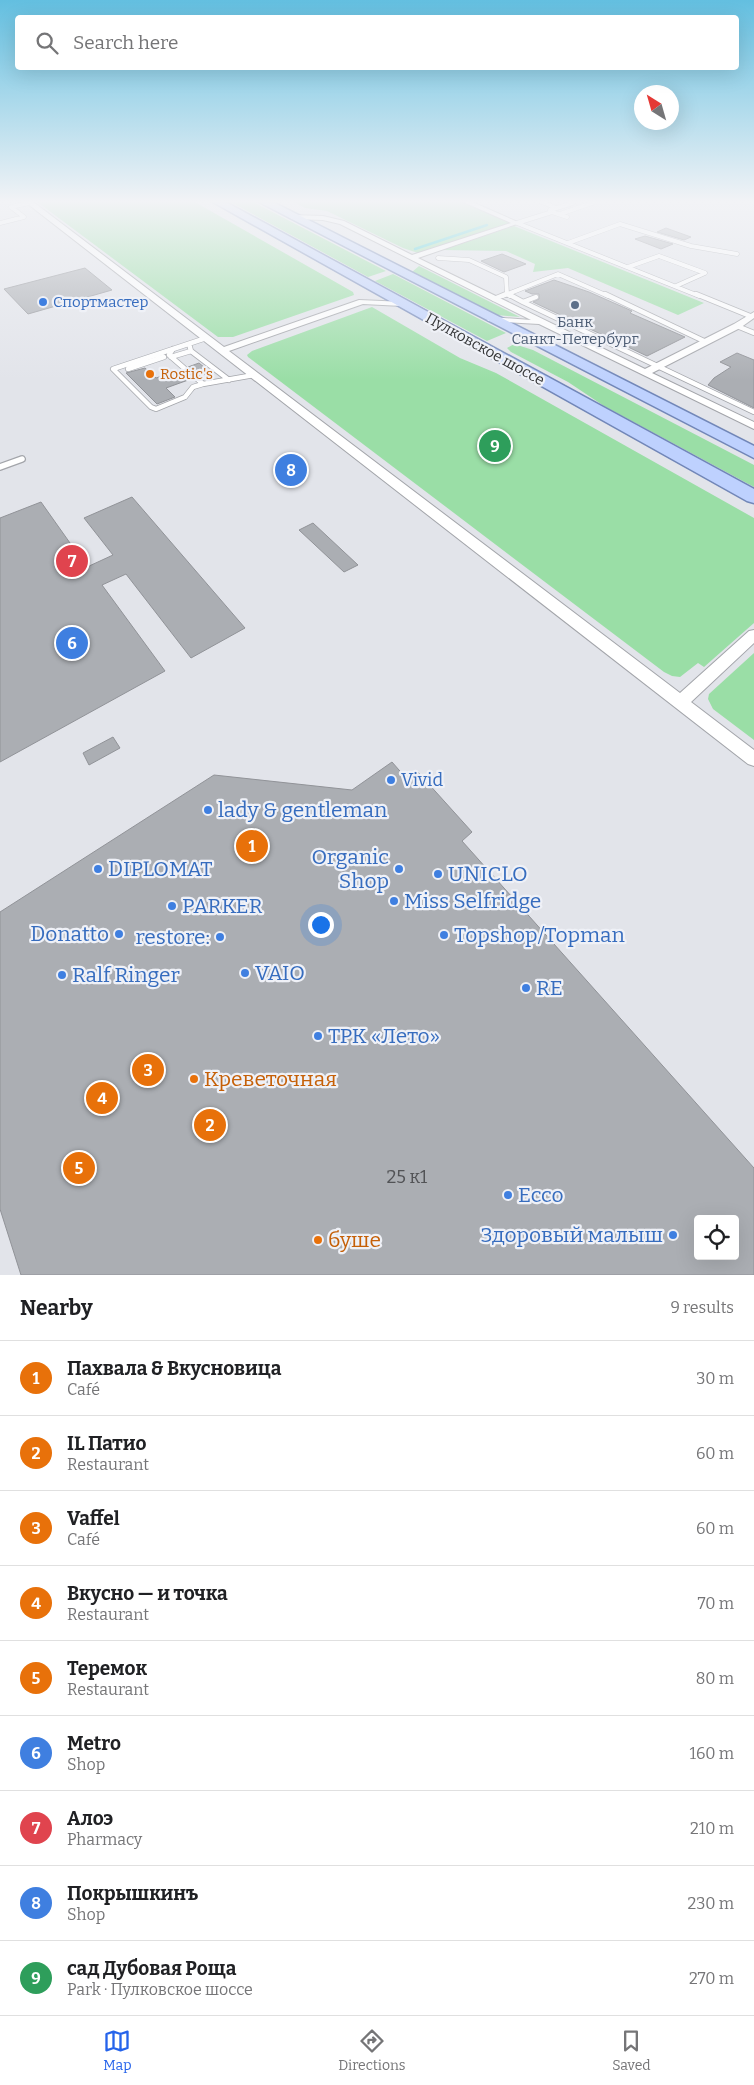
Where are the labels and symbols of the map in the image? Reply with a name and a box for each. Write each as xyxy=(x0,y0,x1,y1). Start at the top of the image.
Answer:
north arrow xyxy=(634,85,679,130)
place label: Спортмастер xyxy=(53,293,149,311)
marker: Спортмастер xyxy=(37,296,49,308)
marker: Банк Санкт-Петербург xyxy=(569,299,581,311)
street label: Пулковское шоссе xyxy=(422,309,548,389)
place label: Банк Санкт-Петербург xyxy=(511,313,639,348)
place label: Rostic's xyxy=(160,365,213,383)
marker: Rostic's xyxy=(144,368,156,380)
pin: 9 xyxy=(479,427,511,465)
pin: 8 xyxy=(275,451,307,489)
pin: 7 xyxy=(56,542,88,580)
pin: 6 xyxy=(56,624,88,662)
place label: Vivid xyxy=(401,769,443,791)
marker: Vivid xyxy=(385,774,397,786)
place label: lady & gentleman xyxy=(218,797,387,823)
marker: lady & gentleman xyxy=(202,804,214,816)
pin: 1 xyxy=(236,827,268,865)
place label: Organic Shop xyxy=(312,844,389,894)
place label: DIPLOMAT xyxy=(108,856,212,882)
place label: UNICLO xyxy=(448,861,528,887)
marker: DIPLOMAT xyxy=(92,863,104,875)
marker: Organic Shop xyxy=(393,863,405,875)
marker: UNICLO xyxy=(432,868,444,880)
place label: Miss Selfridge xyxy=(404,888,541,914)
place label: PARKER xyxy=(182,893,263,919)
marker: Miss Selfridge xyxy=(388,895,400,907)
marker: PARKER xyxy=(166,900,178,912)
your location xyxy=(308,912,334,938)
place label: Donatto xyxy=(30,921,109,947)
place label: Topshop/Topman xyxy=(454,922,625,948)
place label: restore: xyxy=(136,924,210,950)
marker: Donatto xyxy=(113,928,125,940)
marker: Topshop/Topman xyxy=(438,929,450,941)
marker: restore: xyxy=(214,931,226,943)
place label: VAIO xyxy=(255,960,305,986)
place label: Ralf Ringer xyxy=(72,962,180,988)
marker: VAIO xyxy=(239,967,251,979)
marker: Ralf Ringer xyxy=(56,969,68,981)
place label: RE xyxy=(536,975,563,1001)
marker: RE xyxy=(520,982,532,994)
place label: ТРК «Лето» xyxy=(328,1023,440,1049)
marker: ТРК «Лето» xyxy=(312,1030,324,1042)
pin: 3 xyxy=(132,1051,164,1089)
place label: Креветочная xyxy=(204,1066,337,1092)
marker: Креветочная xyxy=(188,1073,200,1085)
pin: 4 xyxy=(86,1079,118,1117)
pin: 2 xyxy=(194,1106,226,1144)
pin: 5 xyxy=(63,1149,95,1187)
house number: 25 к1 xyxy=(387,1166,428,1188)
place label: Ecco xyxy=(518,1182,564,1208)
marker: Ecco xyxy=(502,1189,514,1201)
place label: Здоровый малыш xyxy=(481,1222,663,1248)
place label: буше xyxy=(328,1227,381,1253)
marker: Здоровый малыш xyxy=(667,1229,679,1241)
marker: буше xyxy=(312,1234,324,1246)

